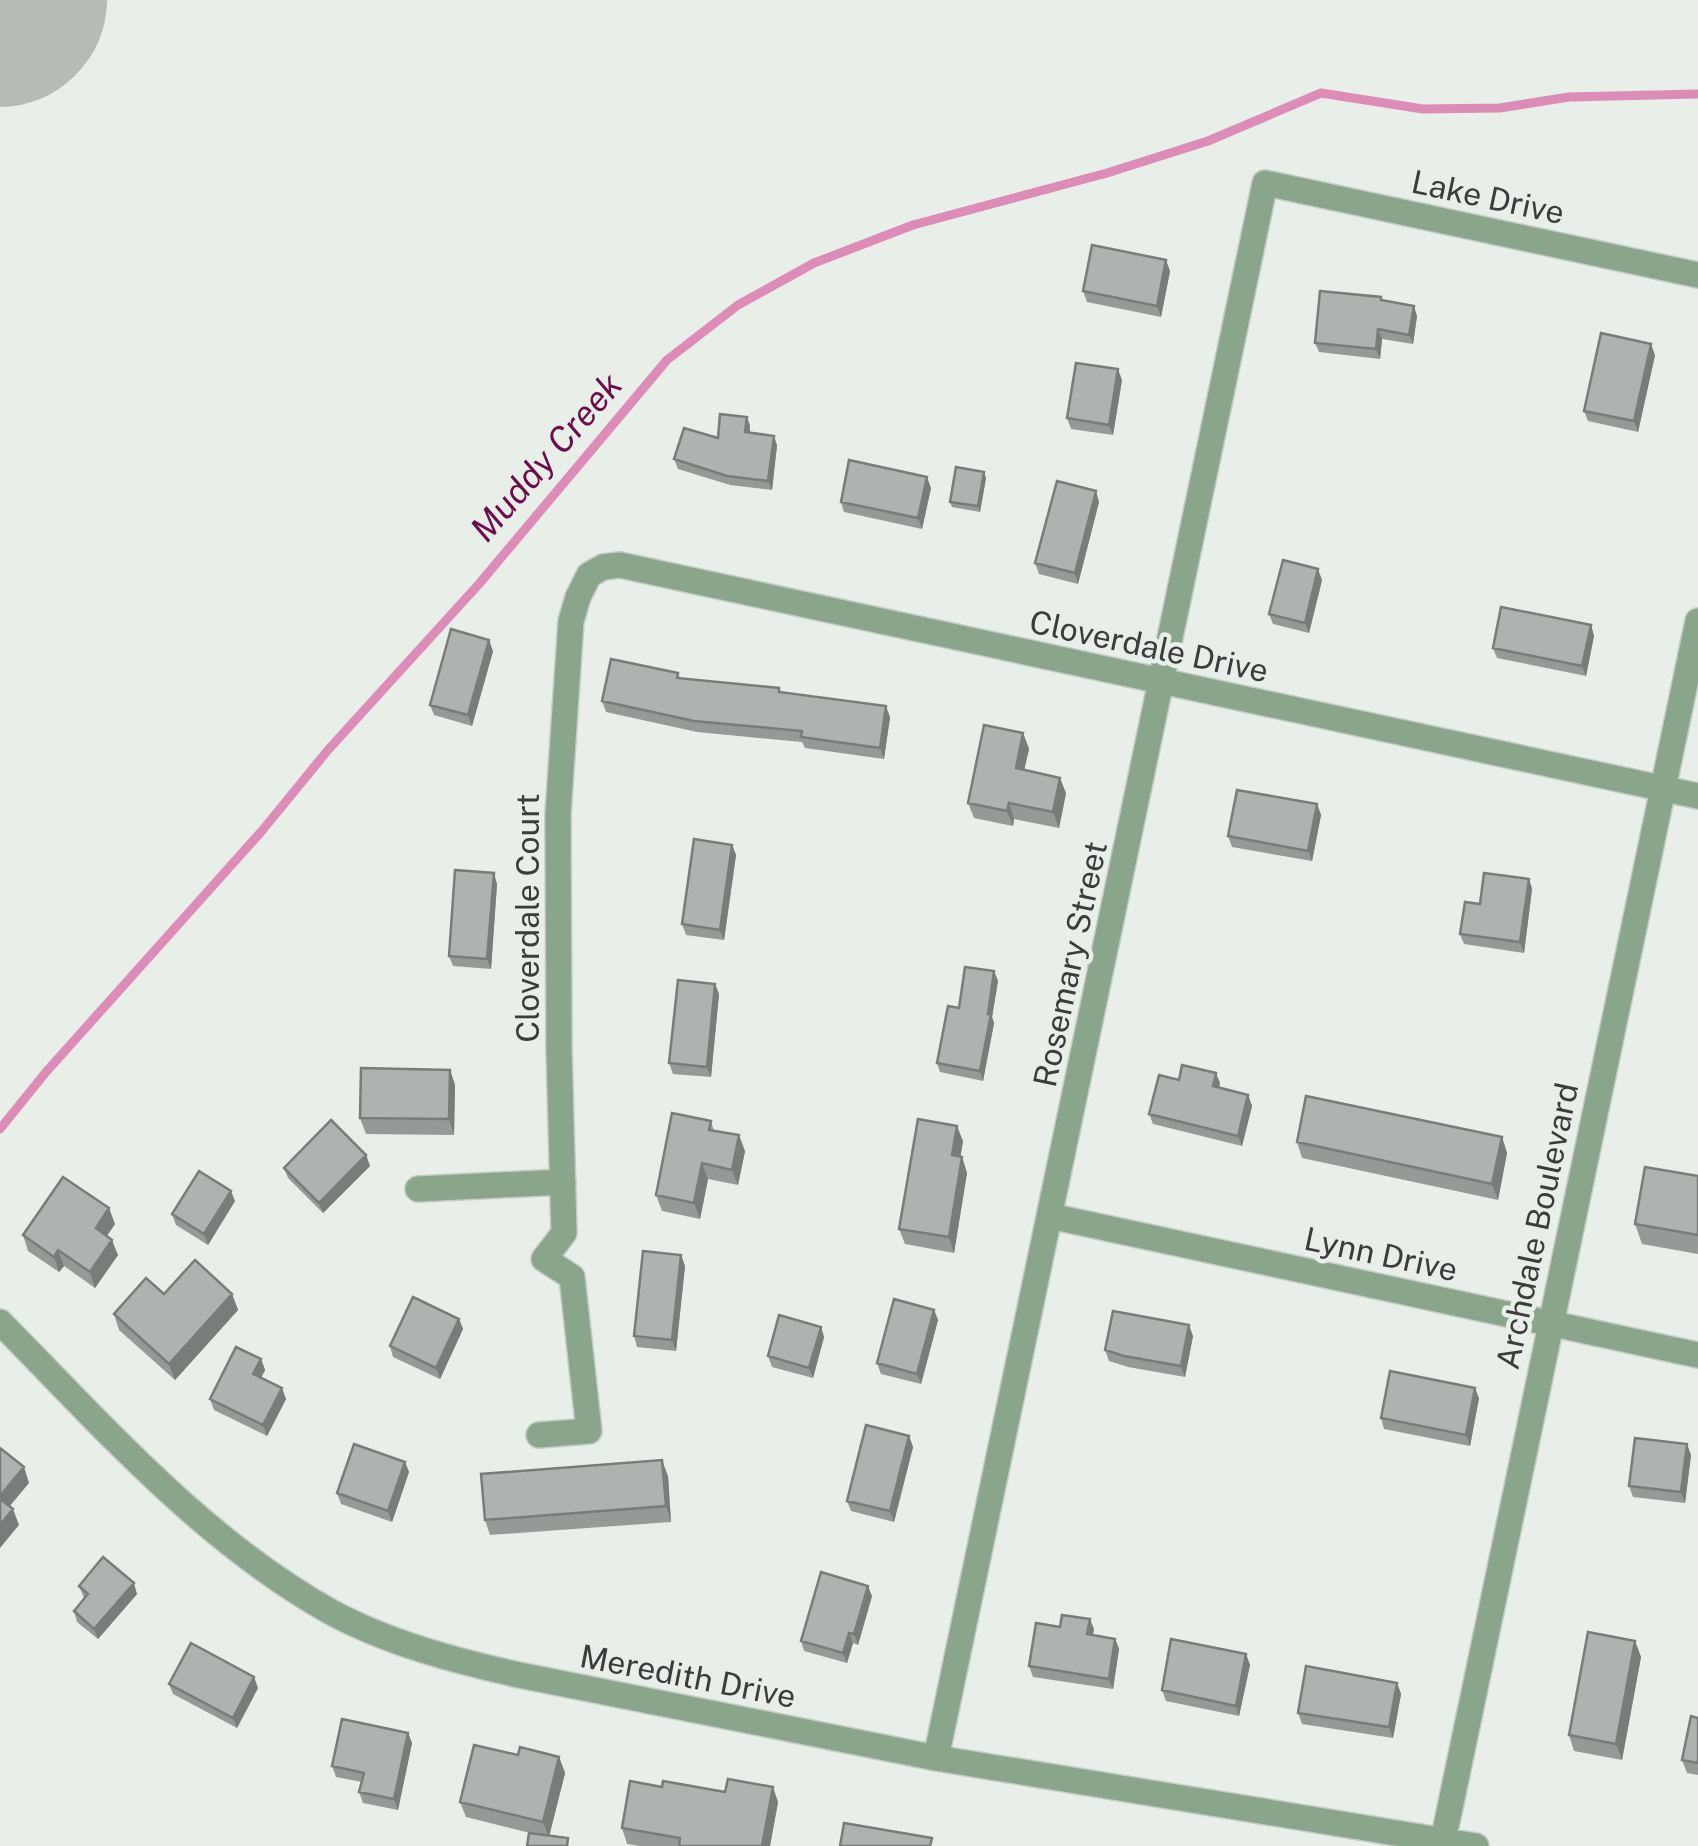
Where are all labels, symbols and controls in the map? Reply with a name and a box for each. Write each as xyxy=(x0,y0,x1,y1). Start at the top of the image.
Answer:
street label: Lake Drive xyxy=(1408,163,1568,231)
water label: Muddy Creek xyxy=(462,364,630,549)
street label: Cloverdale Drive xyxy=(1026,603,1272,689)
street label: Cloverdale Court xyxy=(509,793,546,1043)
street label: Rosemary Street xyxy=(1026,838,1114,1090)
street label: Archdale Boulevard xyxy=(1489,1079,1585,1373)
street label: Lynn Drive xyxy=(1301,1220,1461,1288)
street label: Meredith Drive xyxy=(577,1637,799,1715)

